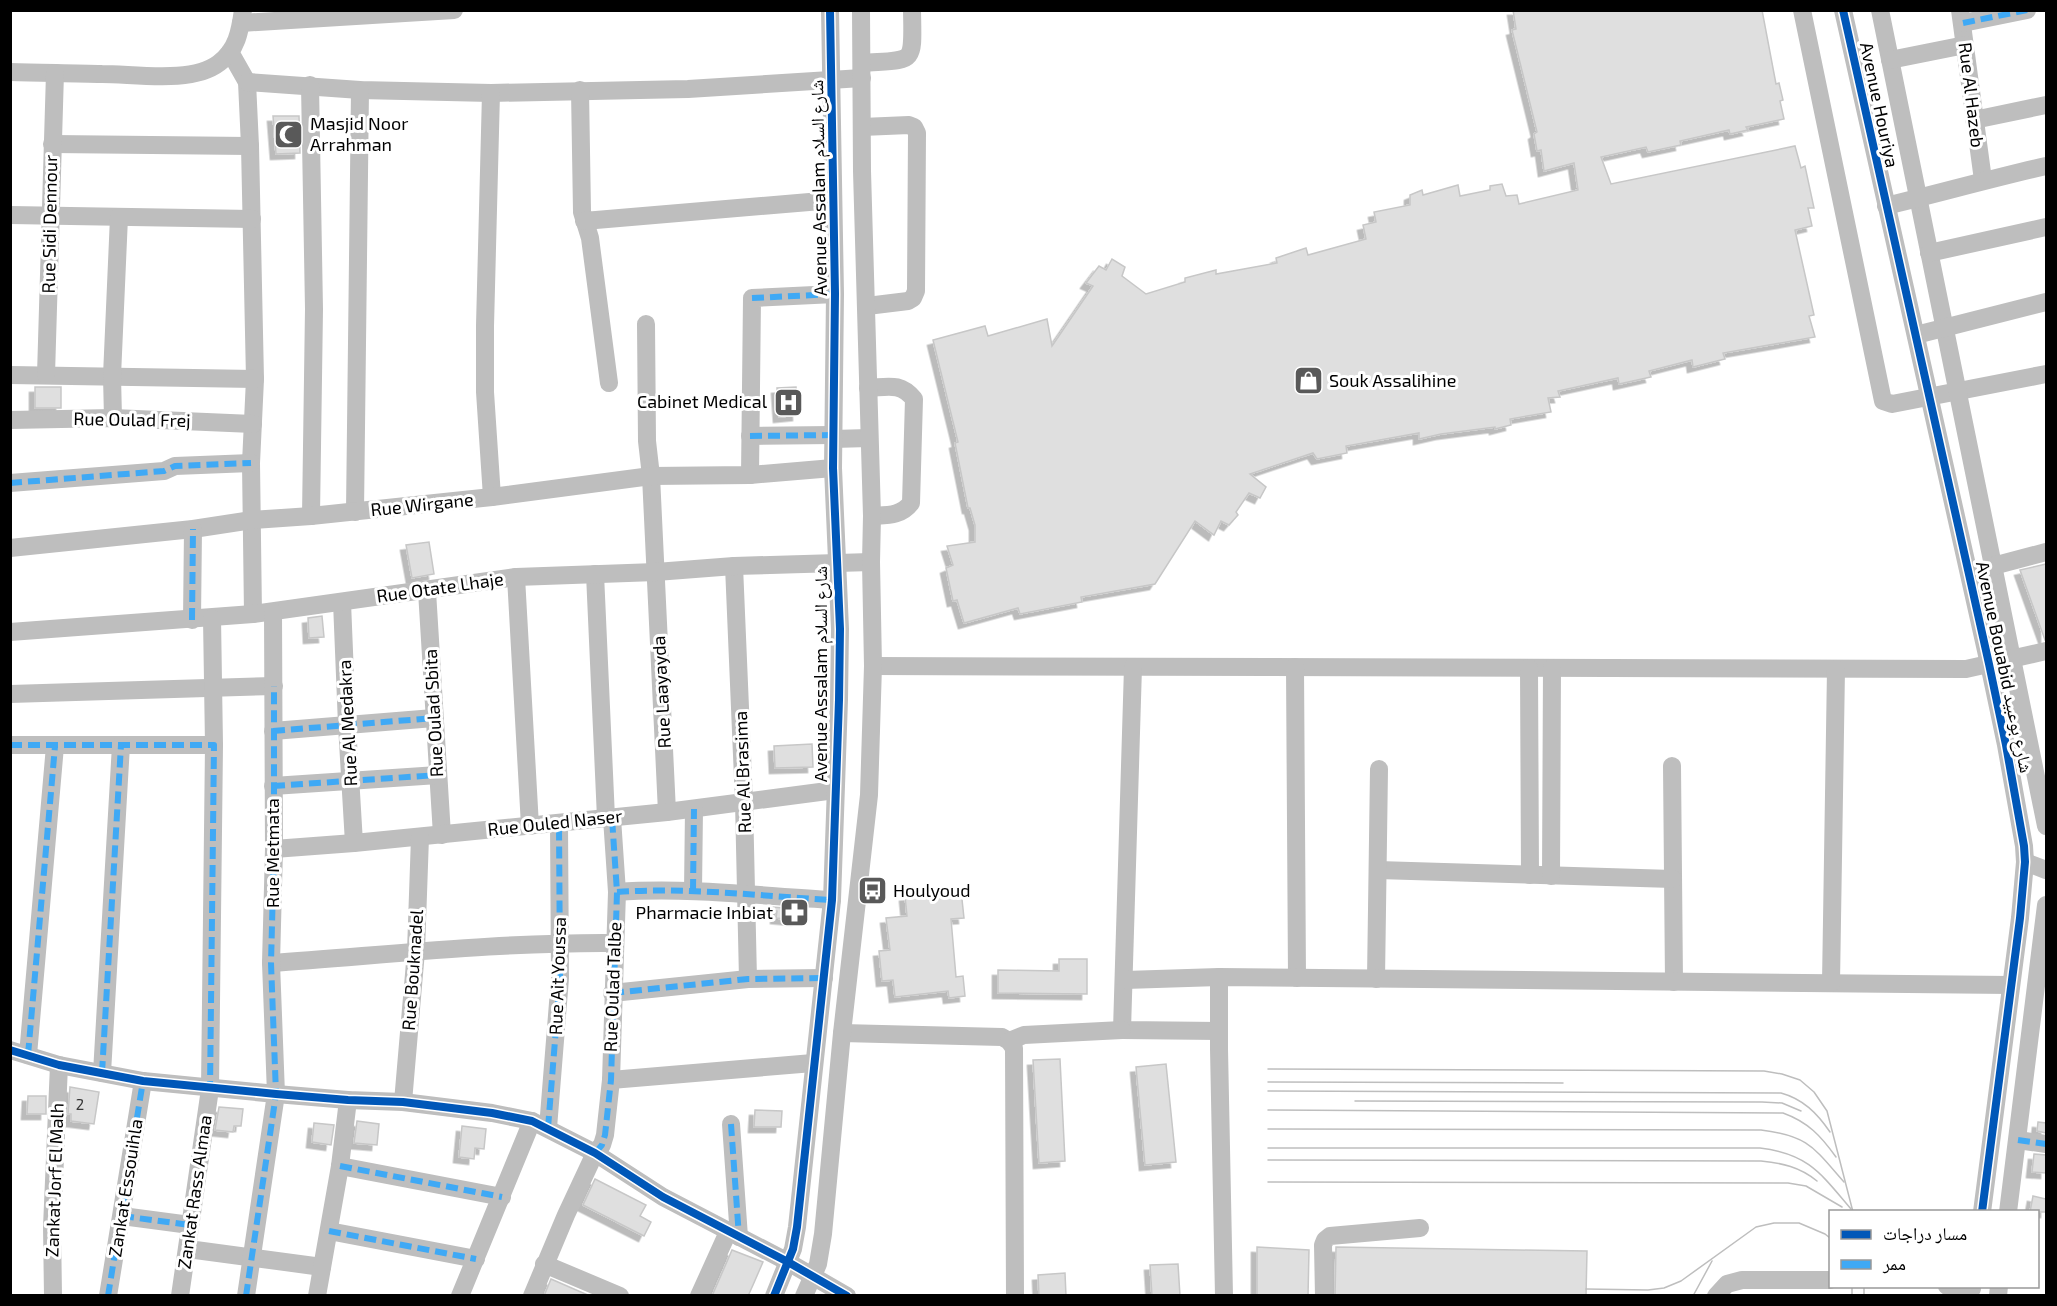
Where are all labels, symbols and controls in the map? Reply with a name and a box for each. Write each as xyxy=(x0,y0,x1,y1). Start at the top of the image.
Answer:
street label: Avenue Houriya xyxy=(1856,40,1904,170)
street label: Rue Al Hazeb xyxy=(1955,41,1989,149)
street label: Avenue Assalam شارع السلام xyxy=(805,80,833,296)
place label: Masjid Noor Arrahman xyxy=(310,112,408,155)
mosque icon: Masjid Noor Arrahman xyxy=(273,118,305,150)
street label: Rue Sidi Dennour xyxy=(37,154,61,293)
shop icon: Souk Assalihine xyxy=(1292,365,1324,397)
place label: Souk Assalihine xyxy=(1329,369,1456,391)
hospital icon: Cabinet Medical xyxy=(772,386,804,418)
place label: Cabinet Medical xyxy=(637,390,768,412)
street label: Rue Oulad Frej xyxy=(73,407,191,431)
street label: Rue Wirgane xyxy=(369,488,474,520)
street label: Avenue Bouabid شارع بوعبيد xyxy=(1971,559,2038,775)
street label: Avenue Assalam شارع السلام xyxy=(809,566,833,782)
street label: Rue Otate Lhaje xyxy=(375,567,505,607)
street label: Rue Laayayda xyxy=(647,635,675,749)
street label: Rue Oulad Sbita xyxy=(419,648,447,778)
street label: Rue Al Medakra xyxy=(333,659,361,787)
street label: Rue Al Brasima xyxy=(729,711,755,834)
street label: Rue Metmata xyxy=(261,798,283,908)
street label: Rue Ouled Naser xyxy=(486,804,623,840)
bus stop icon: Houlyoud xyxy=(856,875,888,907)
place label: Houlyoud xyxy=(893,879,971,901)
pharmacy icon: Pharmacie Inbiat xyxy=(778,897,810,929)
place label: Pharmacie Inbiat xyxy=(636,901,773,923)
street label: Rue Bouknadel xyxy=(397,908,427,1031)
street label: Rue Ait Youssa xyxy=(544,916,570,1036)
street label: Rue Oulad Talbe xyxy=(599,921,625,1053)
house number: 2 xyxy=(76,1095,84,1113)
street label: Zankat Jorf El Malh xyxy=(40,1102,68,1258)
street label: Zankat Rass Almaa xyxy=(172,1113,216,1270)
street label: Zankat Essouihla xyxy=(103,1117,147,1258)
legend xyxy=(1829,1210,2039,1288)
text: مسار دراجات xyxy=(1883,1222,1967,1244)
text: ممر xyxy=(1882,1252,1906,1274)

